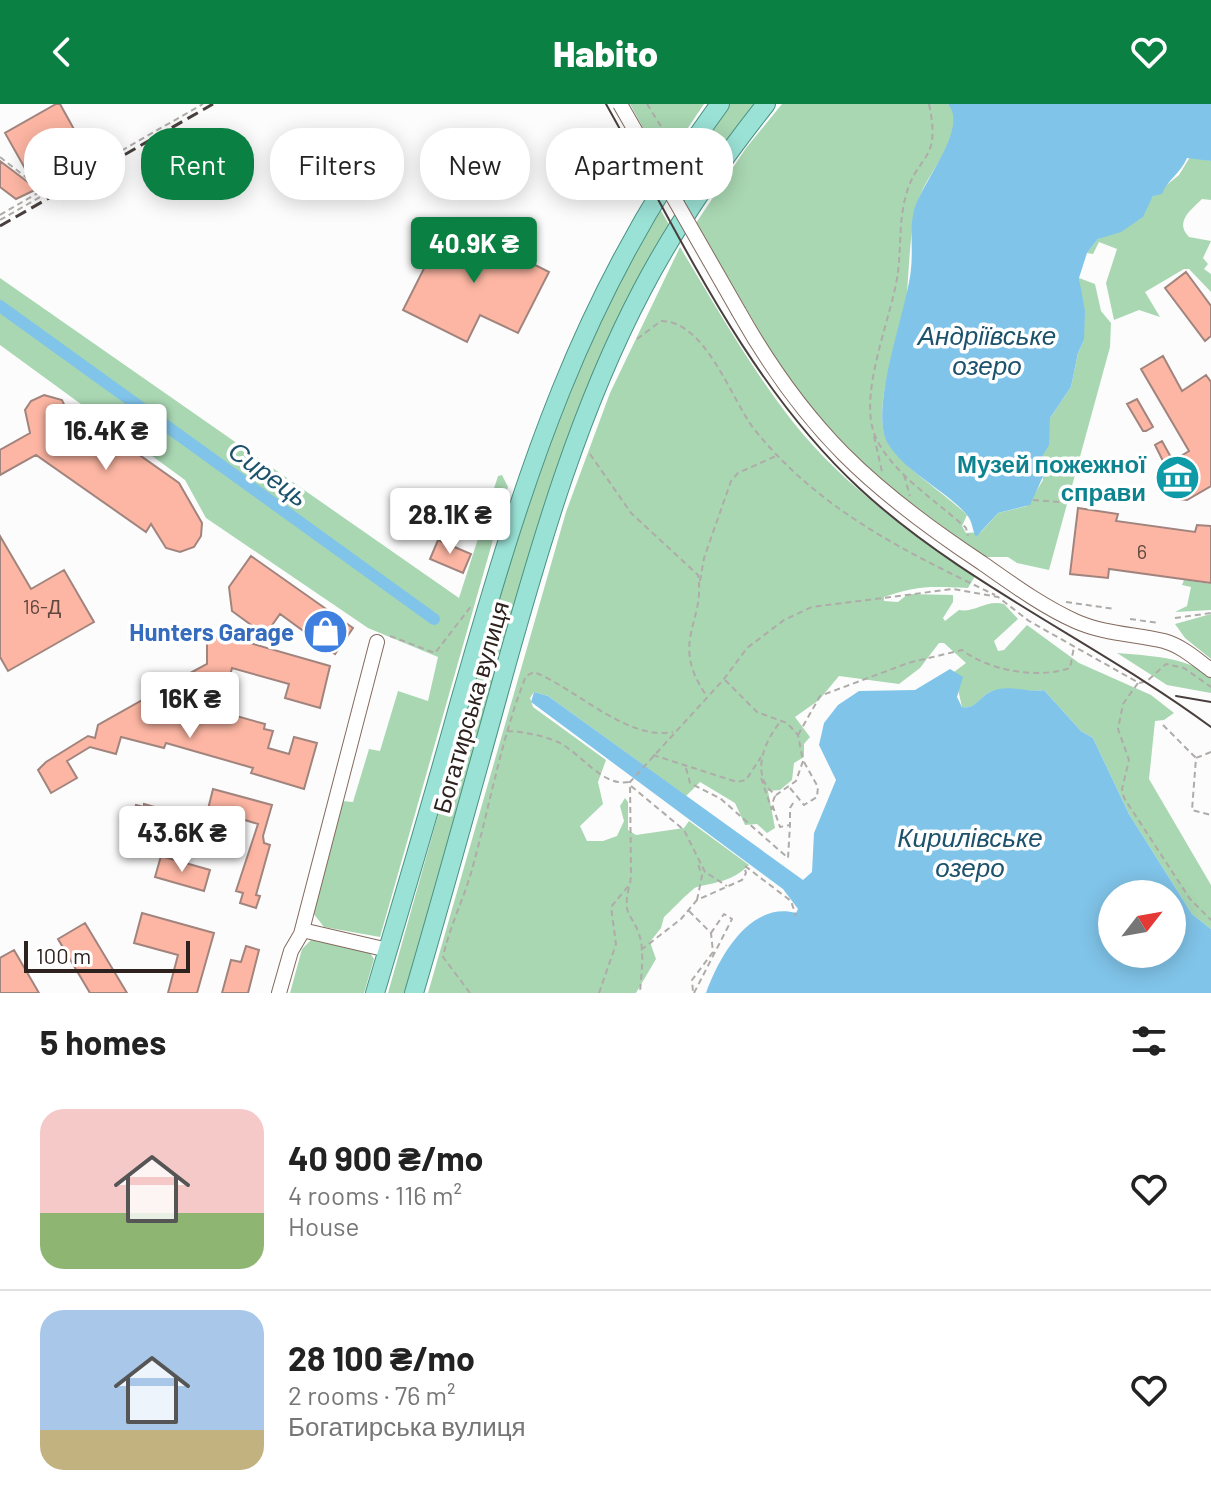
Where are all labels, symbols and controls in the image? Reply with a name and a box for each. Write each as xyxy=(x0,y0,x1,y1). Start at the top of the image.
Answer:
icon: back xyxy=(40,30,84,74)
icon: heart xyxy=(1127,30,1171,74)
text: Habito xyxy=(553,31,658,74)
chip: Buy xyxy=(24,128,125,200)
chip: Rent xyxy=(141,128,254,200)
chip: Filters xyxy=(270,128,404,200)
chip: New xyxy=(420,128,530,200)
chip: Apartment xyxy=(546,128,733,200)
pin: 40.9K ₴ xyxy=(400,217,548,285)
text: 40.9K ₴ xyxy=(429,227,519,258)
water label: Андріївське озеро xyxy=(916,319,1056,380)
pin: 16.4K ₴ xyxy=(32,404,180,472)
text: 16.4K ₴ xyxy=(64,414,148,445)
water label: Сирець xyxy=(223,434,315,512)
place label: Музей пожежної справи xyxy=(957,449,1147,506)
museum icon: Музей пожежної справи xyxy=(1153,453,1201,501)
pin: 28.1K ₴ xyxy=(376,488,524,556)
text: 28.1K ₴ xyxy=(408,498,492,529)
house number: 6 xyxy=(1137,539,1147,563)
house number: 16-Д xyxy=(23,594,62,618)
street label: Богатирська вулиця xyxy=(426,598,514,816)
shop icon: Hunters Garage xyxy=(301,607,349,655)
place label: Hunters Garage xyxy=(129,617,294,646)
pin: 16K ₴ xyxy=(134,672,246,740)
text: 16K ₴ xyxy=(159,682,221,713)
pin: 43.6K ₴ xyxy=(108,806,256,874)
text: 43.6K ₴ xyxy=(137,816,227,847)
water label: Кирилівське озеро xyxy=(897,821,1043,882)
north arrow xyxy=(1098,880,1186,968)
map controls xyxy=(1098,880,1186,968)
scale bar xyxy=(24,937,190,973)
text: 100 m xyxy=(36,942,91,968)
icon: filters xyxy=(1127,1019,1171,1063)
text: 5 homes xyxy=(40,1021,166,1062)
text: 40 900 ₴/mo xyxy=(288,1137,483,1178)
icon: home xyxy=(104,1141,200,1237)
icon: heart xyxy=(1127,1167,1171,1211)
text: 4 rooms · 116 m² xyxy=(288,1179,462,1210)
text: House xyxy=(288,1210,359,1241)
text: 28 100 ₴/mo xyxy=(288,1337,475,1378)
icon: home xyxy=(104,1342,200,1438)
icon: heart xyxy=(1127,1368,1171,1412)
text: 2 rooms · 76 m² xyxy=(288,1379,456,1410)
text: Богатирська вулиця xyxy=(288,1410,526,1441)

